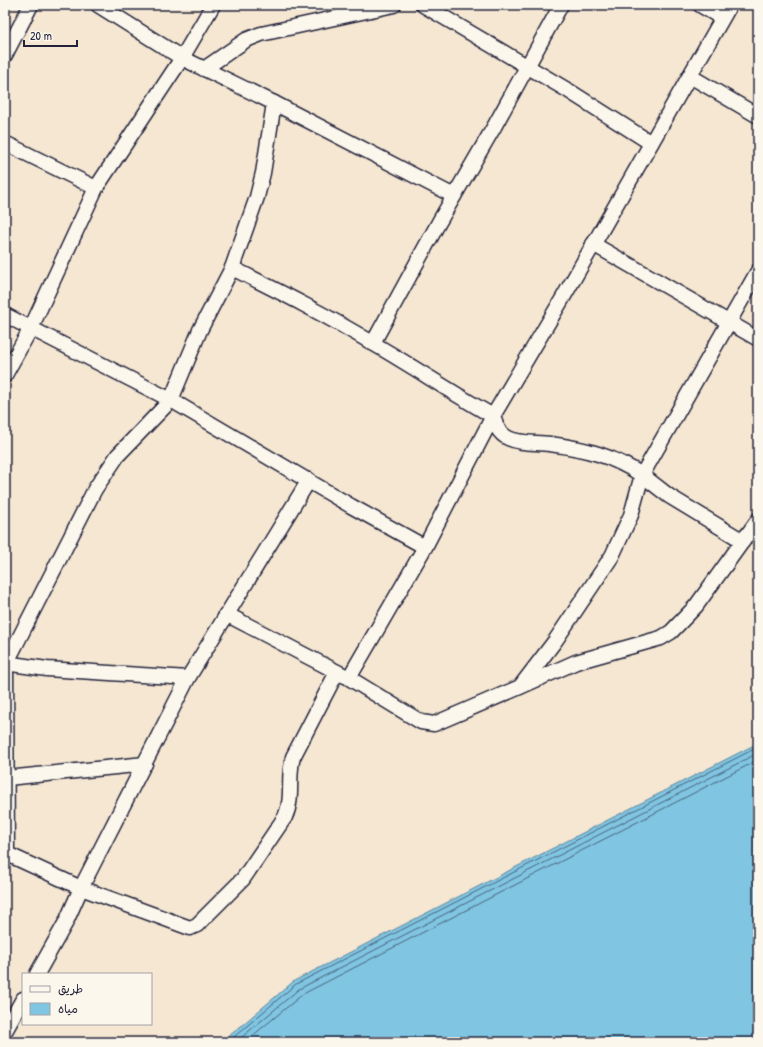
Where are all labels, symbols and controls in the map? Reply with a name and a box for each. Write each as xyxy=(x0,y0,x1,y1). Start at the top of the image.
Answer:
scale bar xyxy=(24,22,77,48)
text: 20 m xyxy=(30,27,52,44)
legend xyxy=(22,973,152,1025)
text: طريق xyxy=(58,980,83,997)
text: مياه xyxy=(58,1000,78,1017)

